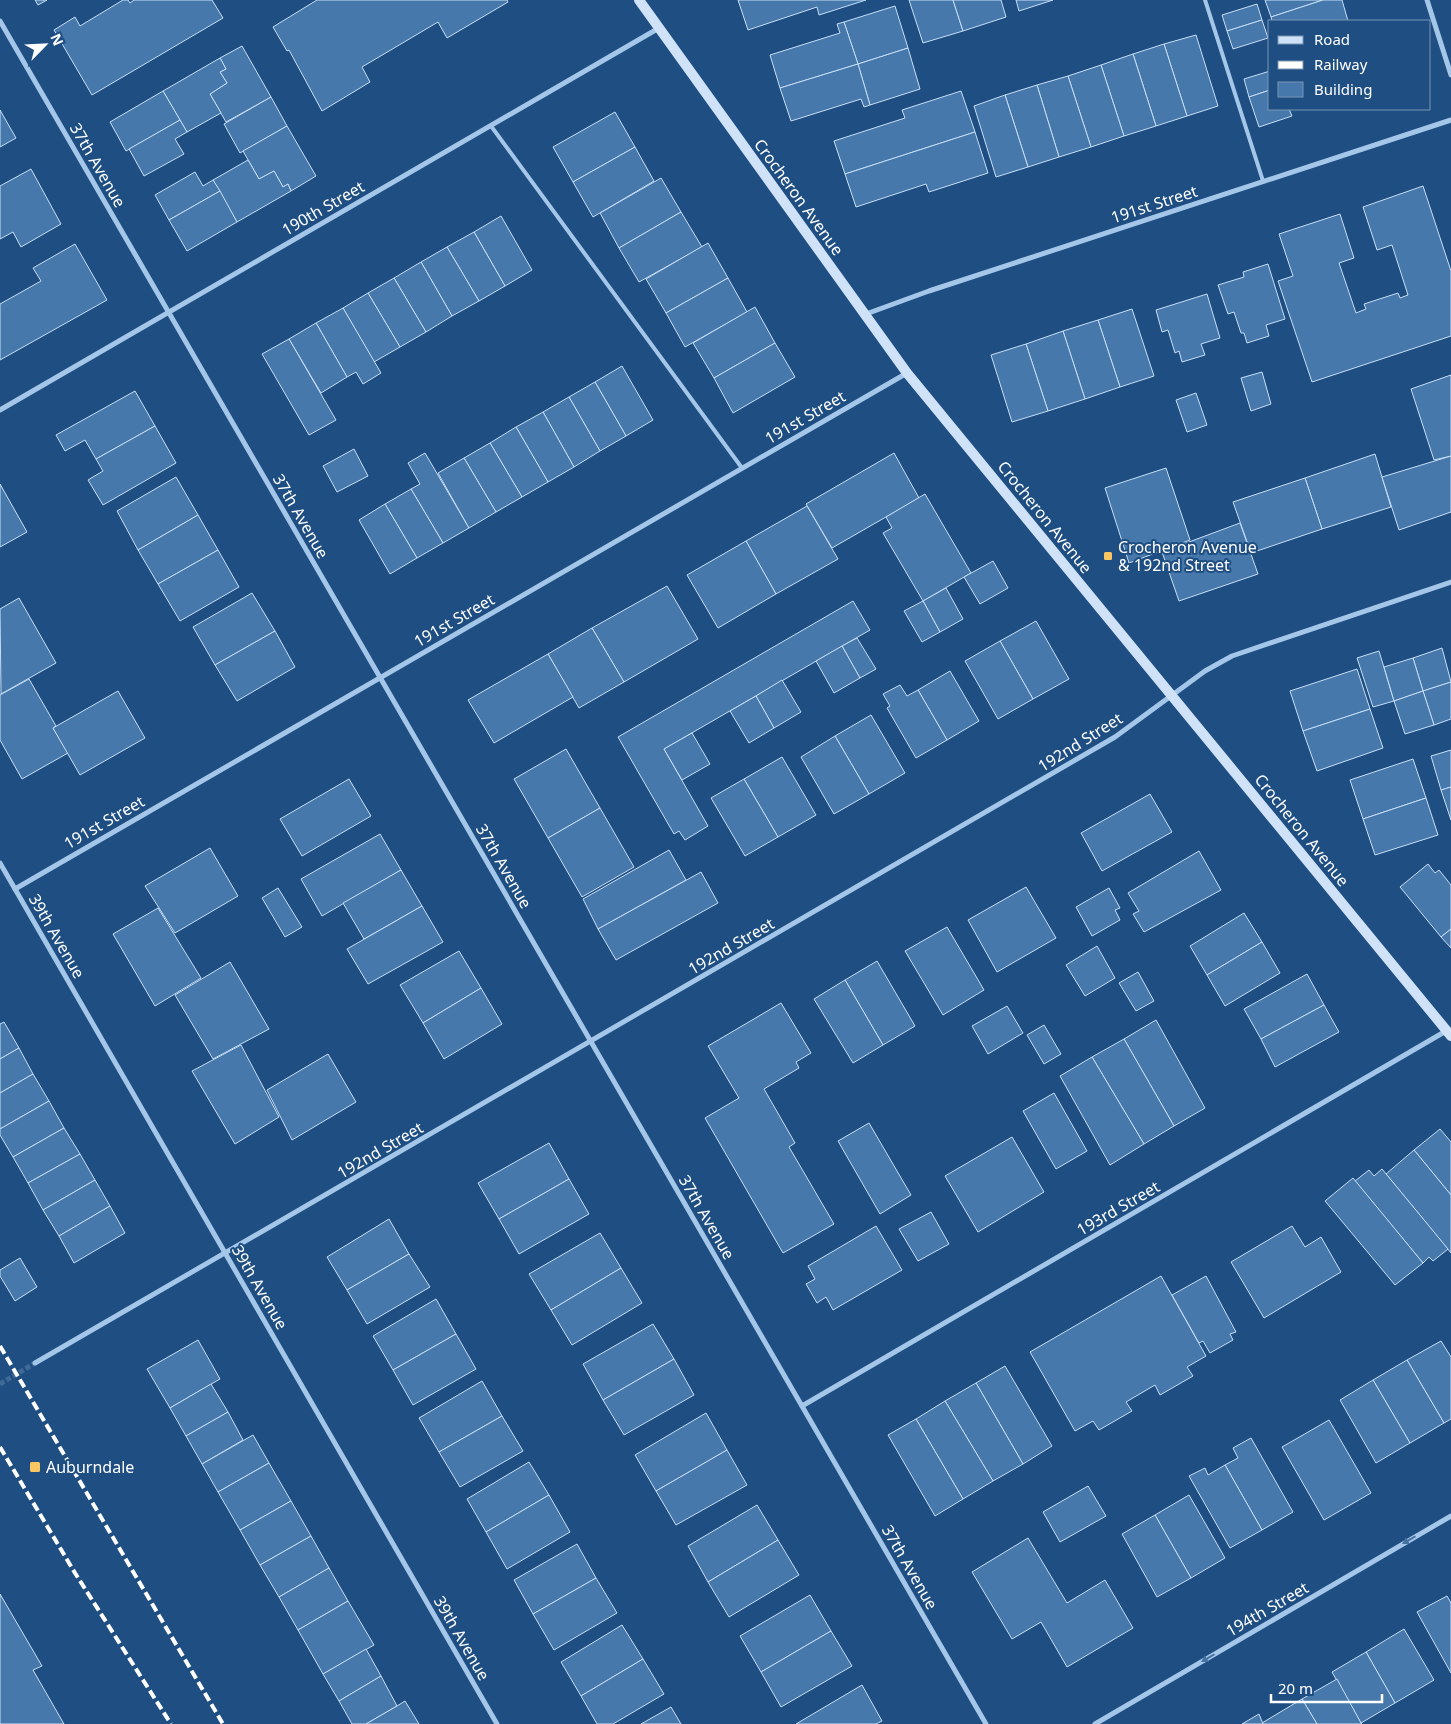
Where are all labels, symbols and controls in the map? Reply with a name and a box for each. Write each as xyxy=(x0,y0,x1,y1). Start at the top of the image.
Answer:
north arrow xyxy=(20,20,70,70)
legend xyxy=(1268,20,1431,110)
text: Road xyxy=(1314,29,1350,49)
text: N xyxy=(46,30,68,49)
text: Railway xyxy=(1314,54,1368,74)
text: Building xyxy=(1314,79,1372,99)
street label: 37th Avenue xyxy=(65,119,131,211)
street label: Crocheron Avenue xyxy=(749,134,849,260)
street label: 190th Street xyxy=(278,175,369,241)
street label: 191st Street xyxy=(1108,180,1200,228)
street label: 191st Street xyxy=(761,385,850,449)
street label: Crocheron Avenue xyxy=(993,456,1097,578)
street label: 37th Avenue xyxy=(268,470,334,562)
place label: Crocheron Avenue & 192nd Street xyxy=(1118,536,1257,576)
marker: Crocheron Avenue & 192nd Street xyxy=(1102,550,1114,562)
street label: 191st Street xyxy=(410,588,499,652)
street label: 192nd Street xyxy=(1033,707,1127,777)
street label: Crocheron Avenue xyxy=(1250,769,1354,891)
street label: 191st Street xyxy=(60,790,149,854)
street label: 37th Avenue xyxy=(471,820,537,912)
street label: 39th Avenue xyxy=(24,890,90,982)
street label: 192nd Street xyxy=(684,912,778,980)
street label: 192nd Street xyxy=(333,1116,427,1184)
street label: 37th Avenue xyxy=(674,1171,740,1263)
street label: 193rd Street xyxy=(1072,1175,1164,1241)
street label: 39th Avenue xyxy=(227,1241,293,1333)
place label: Auburndale xyxy=(46,1456,134,1478)
marker: Auburndale xyxy=(28,1460,42,1474)
street label: 37th Avenue xyxy=(877,1521,943,1613)
one-way arrow xyxy=(1402,1536,1415,1545)
street label: 194th Street xyxy=(1222,1576,1313,1642)
street label: 39th Avenue xyxy=(429,1592,495,1684)
one-way arrow xyxy=(1202,1653,1215,1662)
scale bar xyxy=(1271,1672,1382,1704)
text: 20 m xyxy=(1278,1678,1313,1698)

